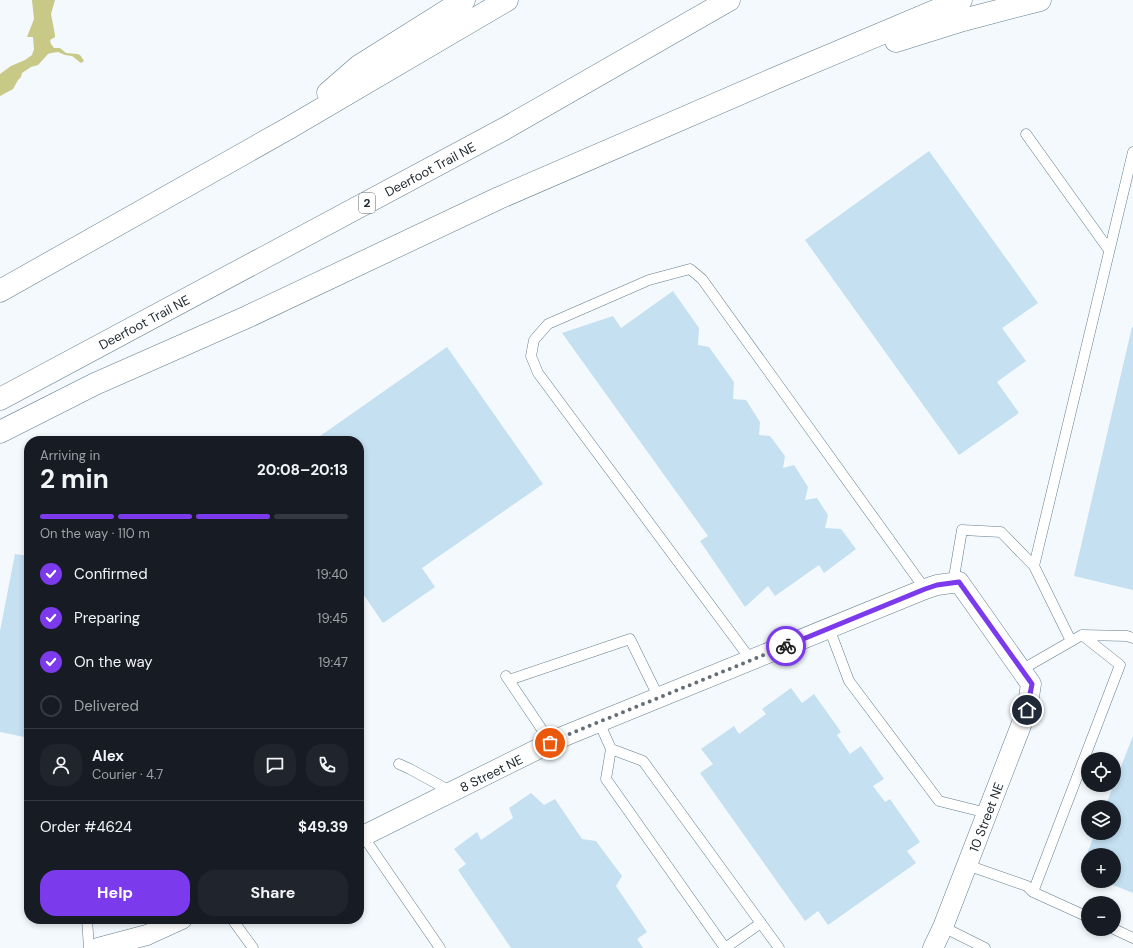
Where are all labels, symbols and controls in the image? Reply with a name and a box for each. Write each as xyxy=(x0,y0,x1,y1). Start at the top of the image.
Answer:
street label: Deerfoot Trail NE xyxy=(382,138,479,201)
road number: 2 xyxy=(359,193,375,213)
street label: Deerfoot Trail NE xyxy=(96,291,193,354)
text: Arriving in xyxy=(40,447,100,464)
text: 20:08–20:13 xyxy=(257,460,348,480)
text: 2 min xyxy=(40,462,109,496)
text: On the way · 110 m xyxy=(40,525,150,542)
icon: check xyxy=(40,563,62,585)
text: Confirmed xyxy=(74,564,148,584)
text: 19:40 xyxy=(316,566,348,583)
icon: check xyxy=(40,607,62,629)
text: Preparing xyxy=(74,608,140,628)
text: 19:45 xyxy=(317,610,348,627)
courier xyxy=(766,626,806,666)
icon: bike xyxy=(775,635,797,657)
icon: check xyxy=(40,651,62,673)
text: On the way xyxy=(74,652,153,672)
text: 19:47 xyxy=(318,654,348,671)
pin xyxy=(1010,693,1044,727)
text: Delivered xyxy=(74,696,139,716)
icon: home xyxy=(1016,699,1038,721)
pin xyxy=(533,726,567,760)
icon: bag xyxy=(539,732,561,754)
button: person xyxy=(40,744,82,786)
button: chat xyxy=(254,744,296,786)
button: phone xyxy=(306,744,348,786)
text: Alex xyxy=(92,746,124,766)
street label: 8 Street NE xyxy=(457,751,526,796)
map controls xyxy=(1081,752,1121,936)
button: locate xyxy=(1081,752,1121,792)
text: Courier · 4.7 xyxy=(92,766,163,783)
street label: 10 Street NE xyxy=(965,780,1007,854)
button: layers xyxy=(1081,800,1121,840)
text: Order #4624 xyxy=(40,817,132,837)
text: $49.39 xyxy=(298,817,348,837)
button: + xyxy=(1081,848,1121,888)
button: Help xyxy=(40,870,190,916)
button: Share xyxy=(198,870,348,916)
button: − xyxy=(1081,896,1121,936)

